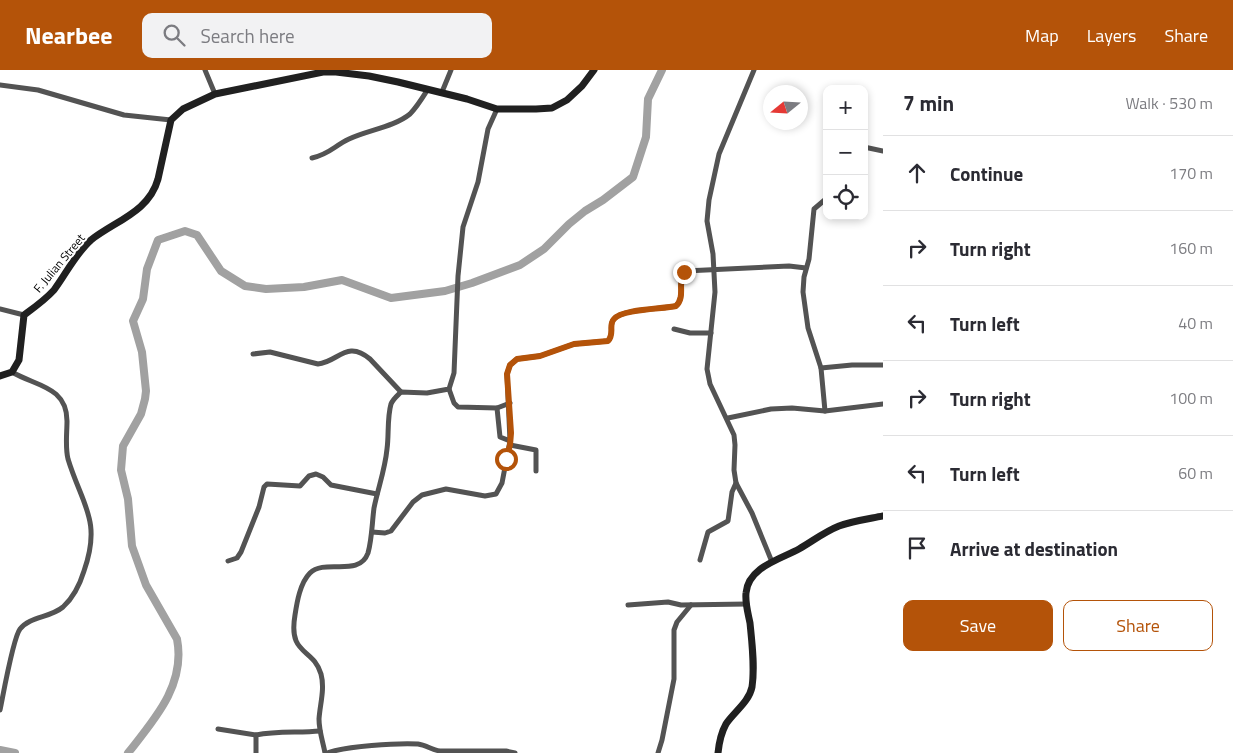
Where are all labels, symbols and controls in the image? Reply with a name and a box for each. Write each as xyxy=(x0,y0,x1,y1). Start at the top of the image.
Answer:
search box xyxy=(142,13,492,58)
text: Nearbee xyxy=(25,17,112,53)
icon: search xyxy=(160,21,188,49)
text: Search here xyxy=(200,21,295,50)
text: Map xyxy=(1025,22,1059,49)
text: Layers xyxy=(1087,22,1136,49)
text: Share xyxy=(1164,22,1208,49)
north arrow xyxy=(763,85,808,130)
map controls xyxy=(823,85,868,220)
button: + xyxy=(823,85,868,130)
text: 7 min xyxy=(903,87,954,119)
text: Walk · 530 m xyxy=(1125,91,1213,115)
button: − xyxy=(823,130,868,175)
icon: ahead xyxy=(903,159,931,187)
text: Continue xyxy=(950,159,1023,188)
text: 170 m xyxy=(1169,161,1213,185)
button: locate xyxy=(823,175,868,220)
street label: F. Julian Street xyxy=(29,229,90,297)
icon: right xyxy=(903,234,931,262)
text: Turn right xyxy=(950,234,1031,263)
text: 160 m xyxy=(1169,236,1213,260)
route end xyxy=(673,261,696,284)
icon: left xyxy=(903,309,931,337)
text: Turn left xyxy=(950,309,1020,338)
text: 40 m xyxy=(1178,311,1213,335)
icon: right xyxy=(903,384,931,412)
text: Turn right xyxy=(950,384,1031,413)
text: 100 m xyxy=(1169,386,1213,410)
route start xyxy=(495,448,518,471)
icon: left xyxy=(903,459,931,487)
text: Turn left xyxy=(950,459,1020,488)
text: 60 m xyxy=(1178,461,1213,485)
icon: arrive xyxy=(903,534,931,562)
text: Arrive at destination xyxy=(950,534,1118,563)
button: Save xyxy=(903,600,1053,651)
button: Share xyxy=(1063,600,1213,651)

